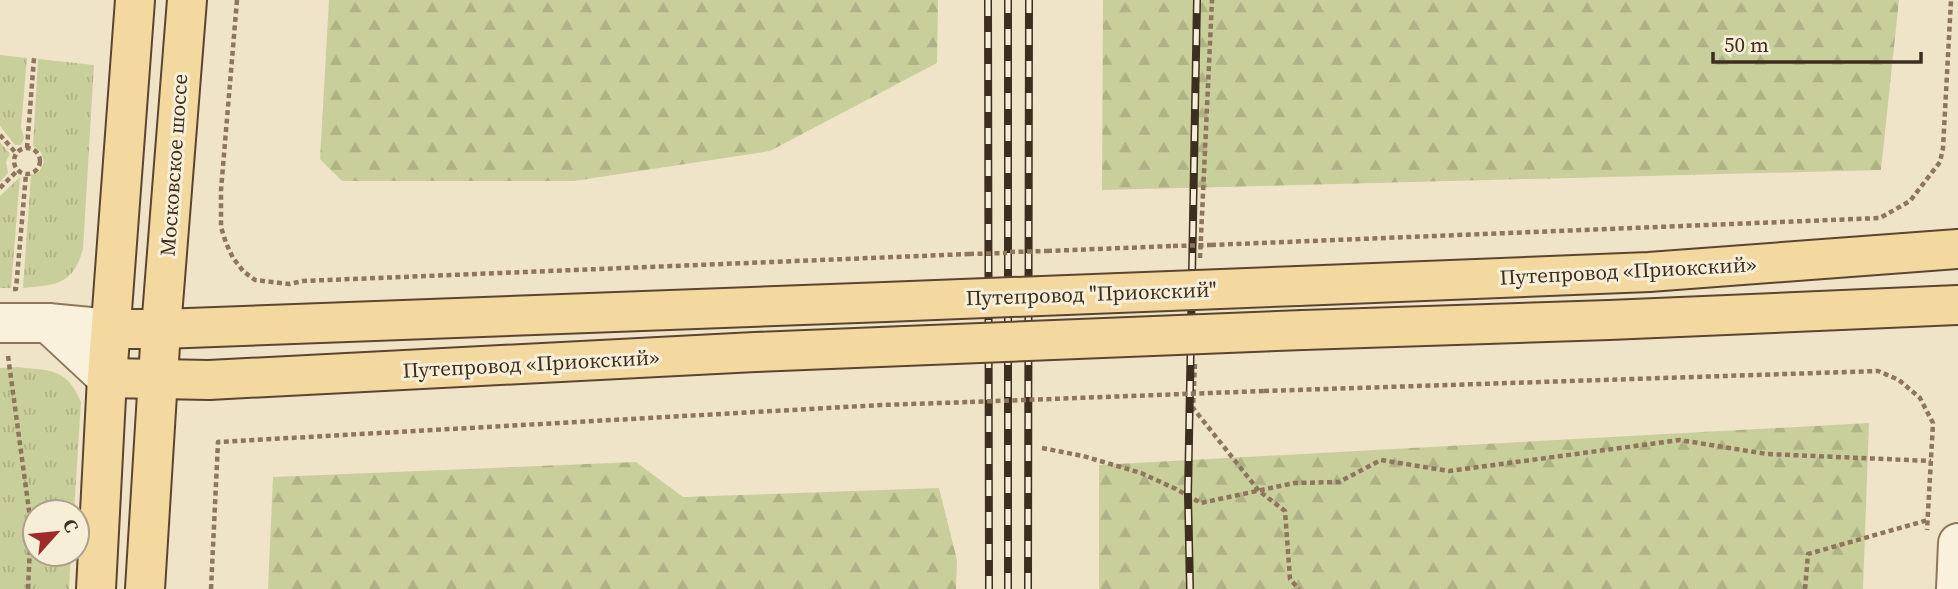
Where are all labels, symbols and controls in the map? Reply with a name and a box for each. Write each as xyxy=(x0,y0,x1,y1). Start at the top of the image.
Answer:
scale bar xyxy=(1713,21,1921,65)
text: 50 m xyxy=(1724,30,1769,59)
street label: Московское шоссе xyxy=(153,73,194,257)
street label: Путепровод «Приокский» xyxy=(1499,249,1757,292)
street label: Путепровод "Приокский" xyxy=(965,275,1217,312)
street label: Путепровод «Приокский» xyxy=(402,342,660,385)
north arrow xyxy=(21,498,91,568)
text: С xyxy=(57,514,85,537)

